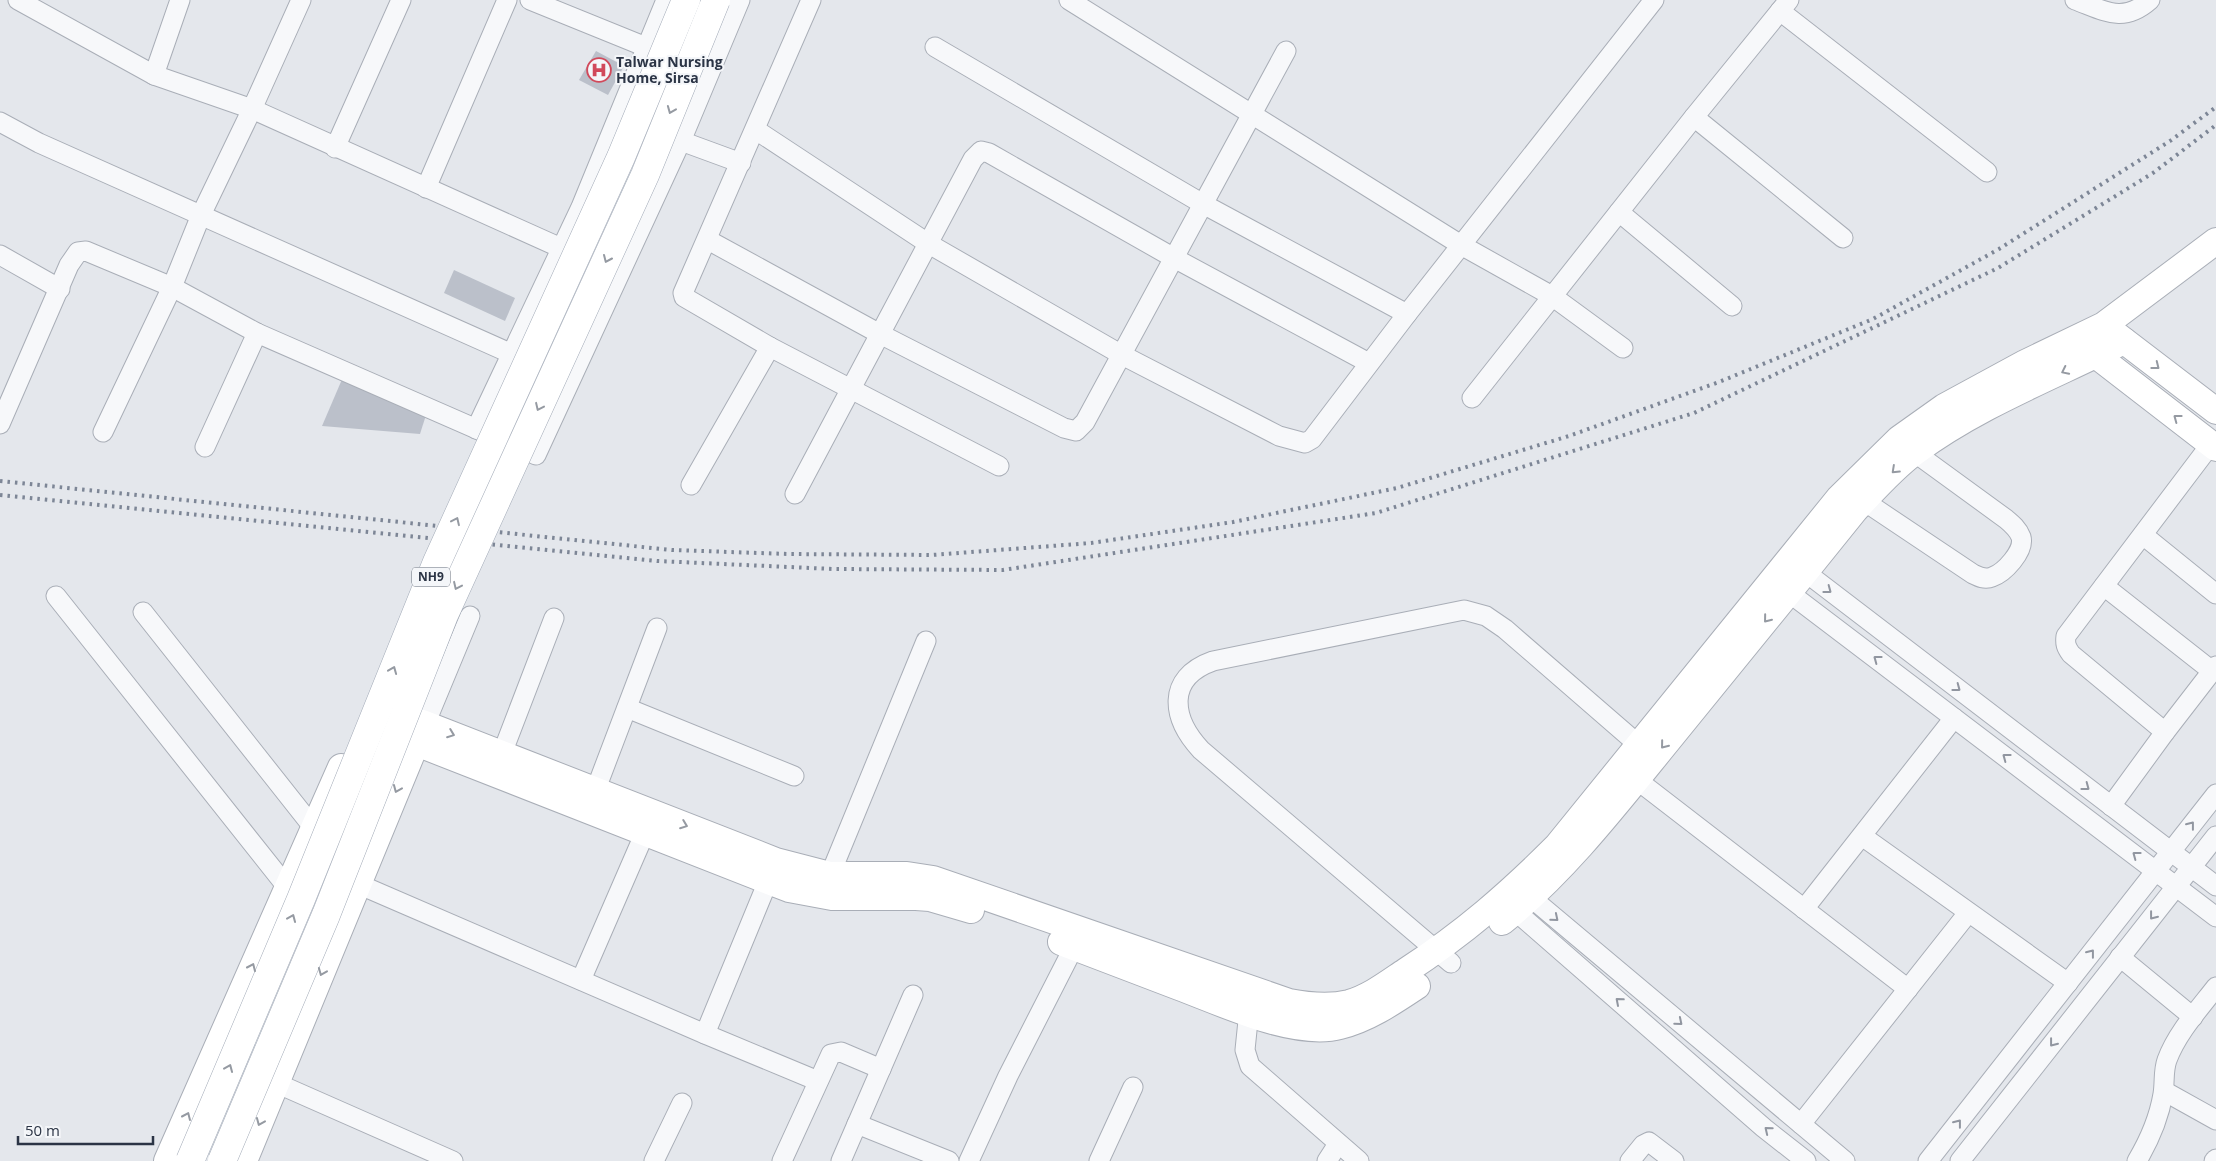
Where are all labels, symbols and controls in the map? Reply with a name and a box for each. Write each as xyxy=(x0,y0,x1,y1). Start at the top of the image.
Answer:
place label: Talwar Nursing Home, Sirsa xyxy=(616,52,723,87)
hospital icon: Talwar Nursing Home, Sirsa xyxy=(586,57,612,83)
one-way arrow xyxy=(667,105,678,114)
one-way arrow xyxy=(602,254,613,263)
one-way arrow xyxy=(2150,360,2159,368)
one-way arrow xyxy=(2061,364,2070,375)
one-way arrow xyxy=(535,402,546,411)
one-way arrow xyxy=(2173,415,2183,424)
one-way arrow xyxy=(1892,464,1901,473)
one-way arrow xyxy=(450,517,460,526)
road number: NH9 xyxy=(412,568,450,586)
one-way arrow xyxy=(453,581,464,590)
one-way arrow xyxy=(1822,584,1831,592)
one-way arrow xyxy=(1764,613,1772,622)
one-way arrow xyxy=(1873,656,1883,665)
one-way arrow xyxy=(386,666,397,675)
one-way arrow xyxy=(1951,683,1960,691)
one-way arrow xyxy=(446,728,455,738)
one-way arrow xyxy=(1661,740,1670,749)
one-way arrow xyxy=(2002,754,2012,763)
one-way arrow xyxy=(2080,781,2090,790)
one-way arrow xyxy=(393,784,404,793)
one-way arrow xyxy=(679,819,688,829)
one-way arrow xyxy=(2186,822,2195,831)
one-way arrow xyxy=(2133,853,2142,861)
one-way arrow xyxy=(2151,910,2159,919)
one-way arrow xyxy=(1549,912,1558,921)
one-way arrow xyxy=(286,914,297,923)
one-way arrow xyxy=(2085,949,2094,959)
one-way arrow xyxy=(245,963,256,972)
one-way arrow xyxy=(317,967,328,976)
one-way arrow xyxy=(1615,998,1624,1007)
one-way arrow xyxy=(1673,1016,1682,1025)
one-way arrow xyxy=(2050,1037,2058,1046)
one-way arrow xyxy=(223,1064,234,1073)
one-way arrow xyxy=(180,1112,191,1121)
scale bar xyxy=(18,1114,152,1146)
one-way arrow xyxy=(256,1117,266,1126)
text: 50 m xyxy=(25,1120,60,1140)
one-way arrow xyxy=(1953,1120,1961,1129)
one-way arrow xyxy=(1764,1127,1773,1136)

